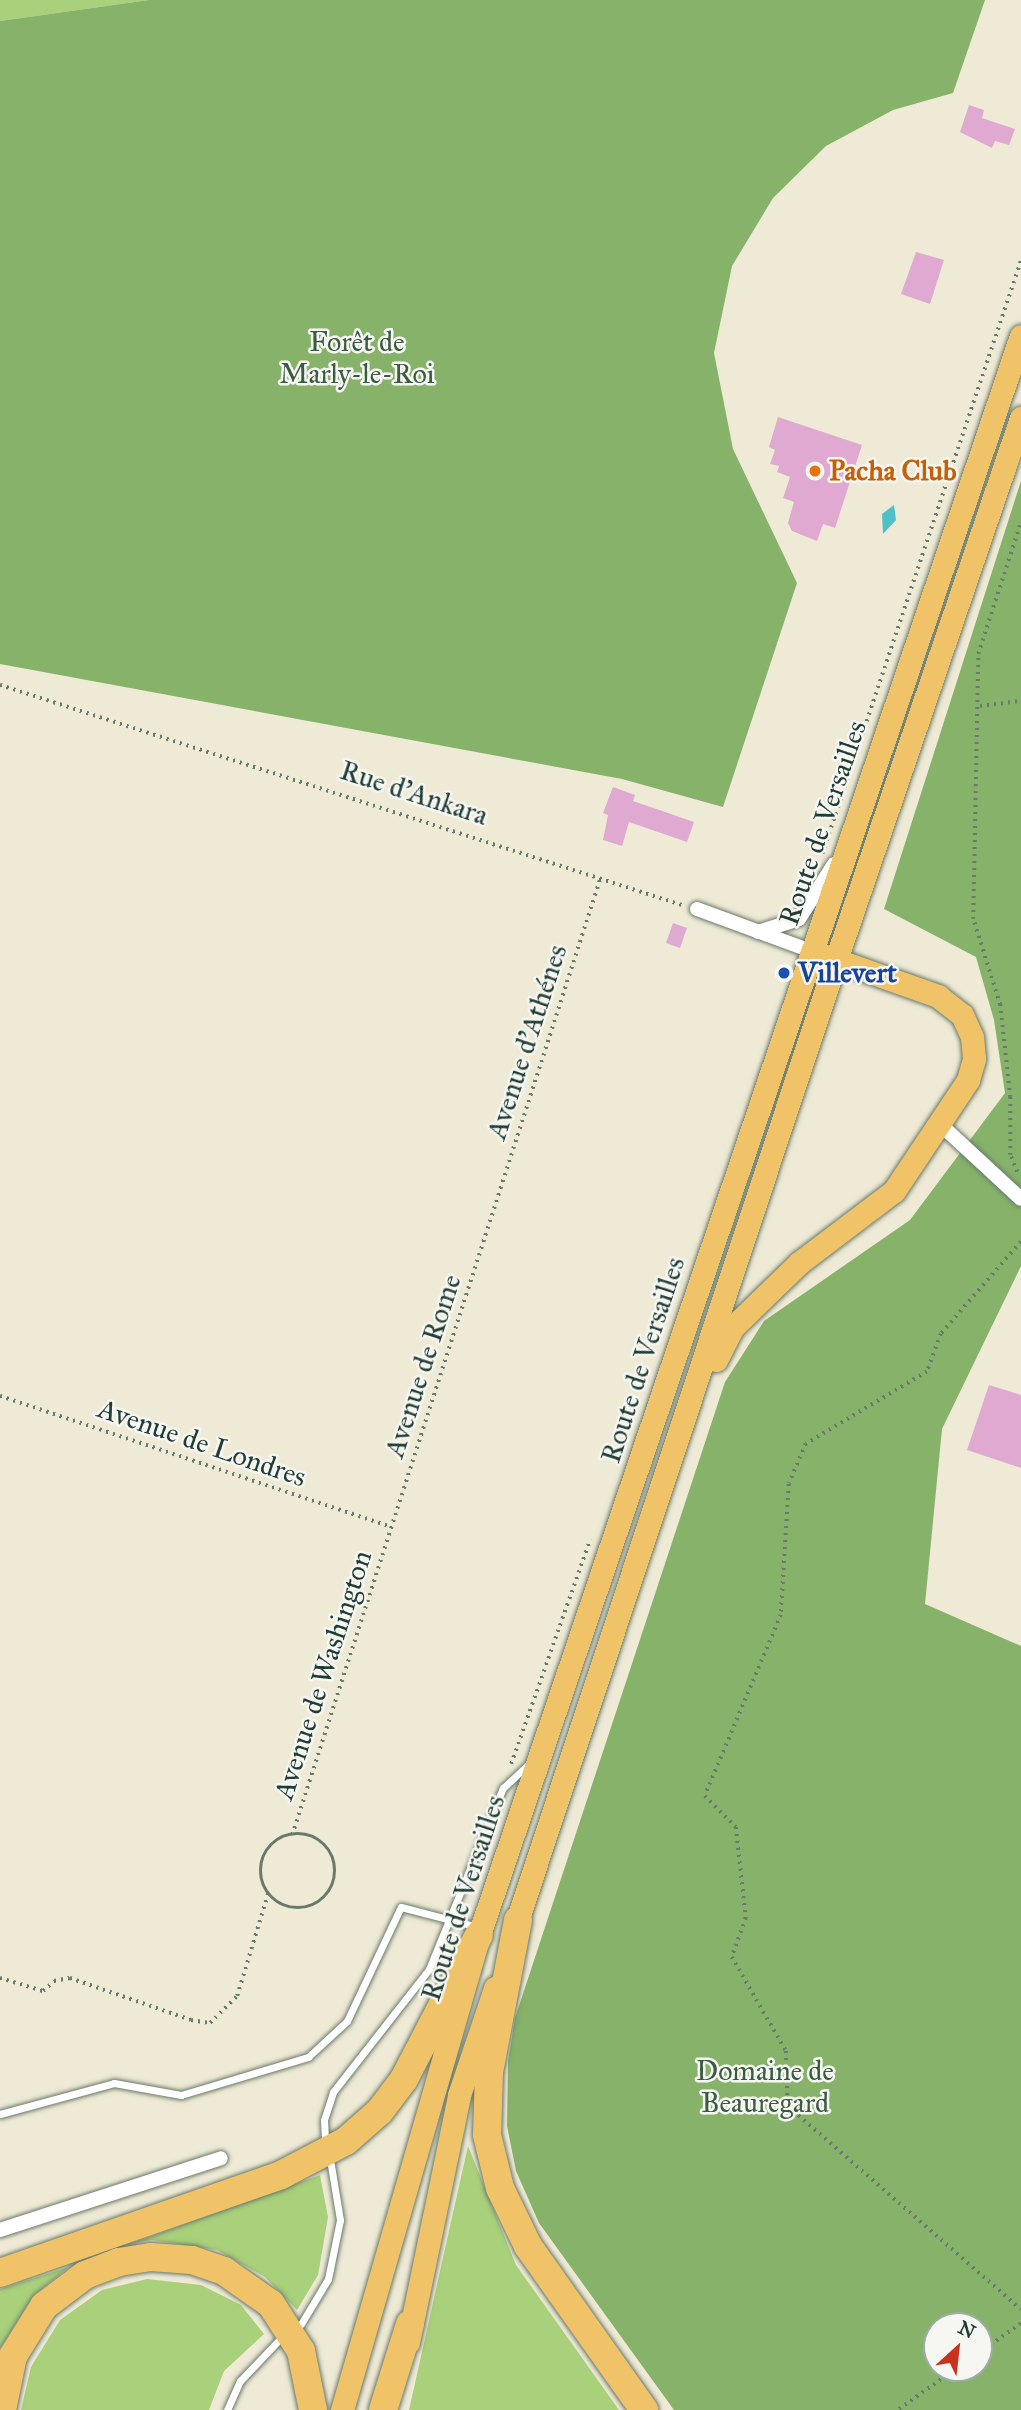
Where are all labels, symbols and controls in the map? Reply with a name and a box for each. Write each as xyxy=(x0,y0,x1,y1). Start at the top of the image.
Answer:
park label: Forêt de Marly-le-Roi xyxy=(280,325,434,391)
place label: Pacha Club xyxy=(829,454,957,488)
marker: Pacha Club xyxy=(807,463,823,479)
street label: Route de Versailles xyxy=(772,716,874,930)
street label: Rue d'Ankara xyxy=(336,753,492,833)
street label: Avenue d'Athénes xyxy=(480,940,574,1144)
place label: Villevert xyxy=(798,956,897,990)
marker: Villevert xyxy=(776,965,792,981)
street label: Route de Versailles xyxy=(594,1253,692,1467)
street label: Avenue de Rome xyxy=(378,1270,468,1462)
street label: Avenue de Londres xyxy=(93,1392,311,1494)
street label: Avenue de Washington xyxy=(267,1546,379,1804)
street label: Route de Versailles xyxy=(414,1791,512,2005)
park label: Domaine de Beauregard xyxy=(696,2054,834,2120)
north arrow xyxy=(923,2312,993,2382)
text: N xyxy=(954,2316,979,2344)

